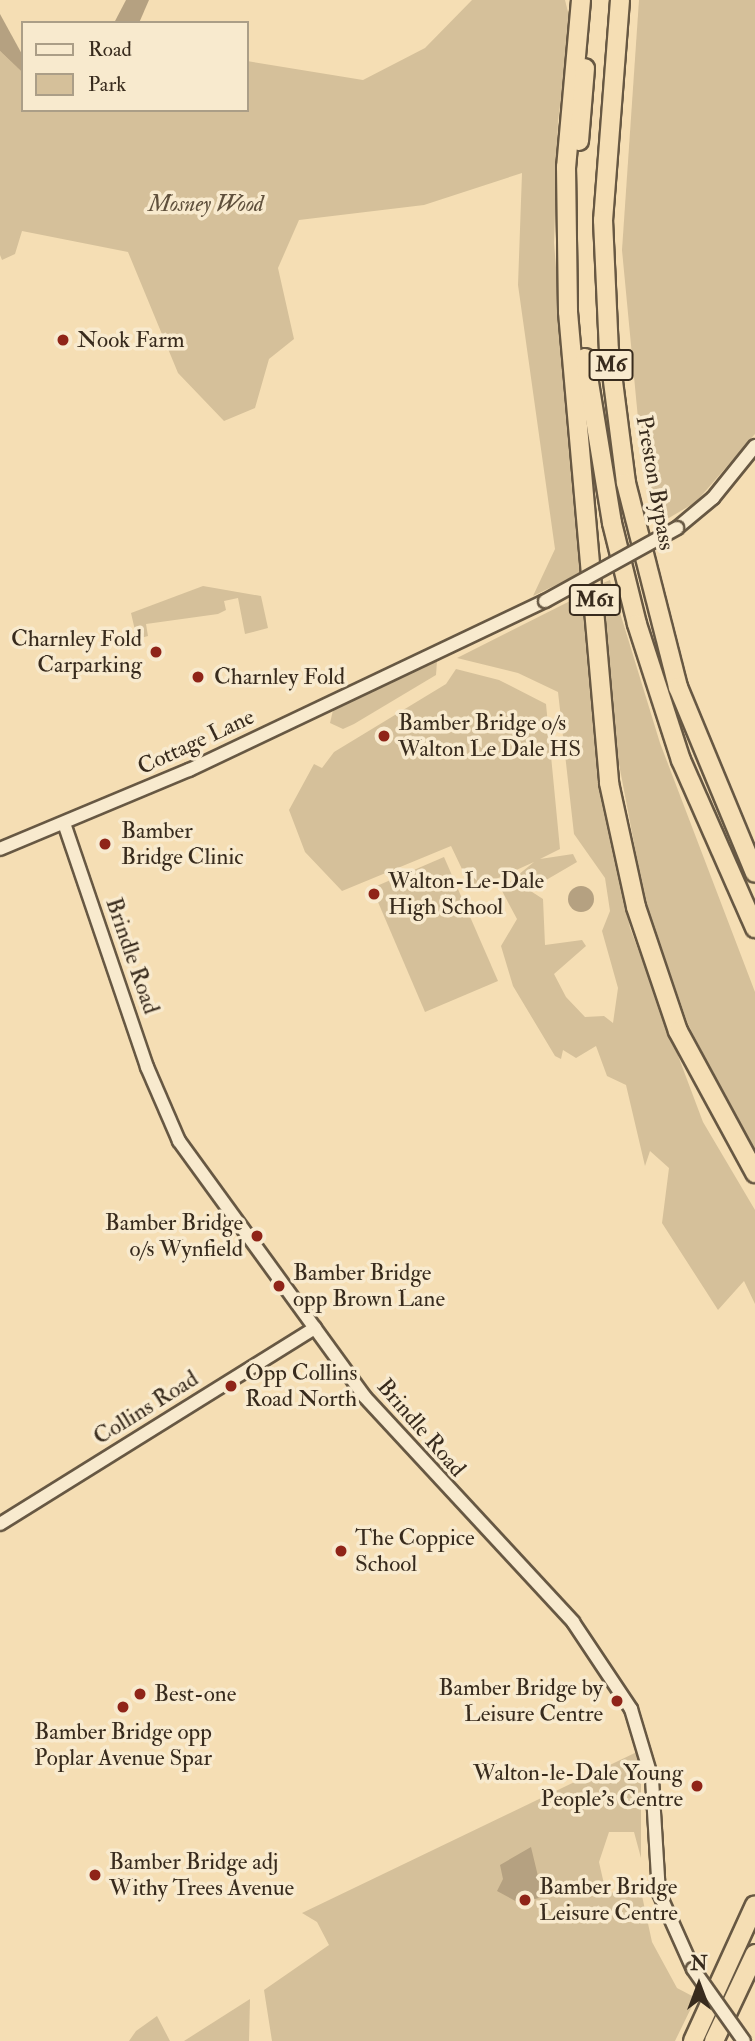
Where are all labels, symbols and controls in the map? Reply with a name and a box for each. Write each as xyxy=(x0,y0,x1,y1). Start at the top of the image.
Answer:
legend xyxy=(21,21,248,112)
text: Road xyxy=(88,36,132,63)
text: Park xyxy=(88,71,126,98)
park label: Mosney Wood xyxy=(148,190,264,218)
place label: Nook Farm xyxy=(77,326,185,354)
marker: Nook Farm xyxy=(55,332,71,348)
road number: M6 xyxy=(588,348,634,382)
street label: Preston Bypass xyxy=(630,413,680,553)
road number: M61 xyxy=(569,582,621,618)
place label: Charnley Fold Carparking xyxy=(11,625,142,679)
marker: Charnley Fold Carparking xyxy=(148,644,164,660)
place label: Charnley Fold xyxy=(214,663,345,691)
marker: Charnley Fold xyxy=(188,667,208,687)
street label: Cottage Lane xyxy=(133,703,259,781)
place label: Bamber Bridge o/s Walton Le Dale HS xyxy=(398,709,581,763)
marker: Bamber Bridge o/s Walton Le Dale HS xyxy=(376,728,392,744)
place label: Bamber Bridge Clinic xyxy=(121,817,244,871)
marker: Bamber Bridge Clinic xyxy=(95,834,115,854)
place label: Walton-Le-Dale High School xyxy=(388,867,544,921)
marker: Walton-Le-Dale High School xyxy=(366,886,382,902)
street label: Brindle Road xyxy=(99,894,165,1018)
place label: Bamber Bridge o/s Wynfield xyxy=(105,1209,243,1263)
marker: Bamber Bridge o/s Wynfield xyxy=(249,1228,265,1244)
place label: Bamber Bridge opp Brown Lane xyxy=(293,1259,445,1313)
marker: Bamber Bridge opp Brown Lane xyxy=(271,1278,287,1294)
place label: Opp Collins Road North xyxy=(245,1359,357,1413)
street label: Collins Road xyxy=(88,1365,204,1451)
street label: Brindle Road xyxy=(371,1373,471,1483)
marker: Opp Collins Road North xyxy=(223,1378,239,1394)
place label: The Coppice School xyxy=(355,1524,475,1578)
marker: The Coppice School xyxy=(333,1543,349,1559)
place label: Bamber Bridge by Leisure Centre xyxy=(439,1674,603,1728)
place label: Best-one xyxy=(154,1680,236,1708)
marker: Best-one xyxy=(132,1686,148,1702)
marker: Bamber Bridge by Leisure Centre xyxy=(609,1693,625,1709)
marker: Bamber Bridge opp Poplar Avenue Spar xyxy=(115,1699,131,1715)
place label: Bamber Bridge opp Poplar Avenue Spar xyxy=(34,1718,212,1772)
place label: Walton-le-Dale Young People's Centre xyxy=(473,1759,683,1813)
marker: Walton-le-Dale Young People's Centre xyxy=(689,1778,705,1794)
place label: Bamber Bridge adj Withy Trees Avenue xyxy=(109,1848,294,1902)
marker: Bamber Bridge adj Withy Trees Avenue xyxy=(87,1867,103,1883)
place label: Bamber Bridge Leisure Centre xyxy=(539,1873,678,1927)
marker: Bamber Bridge Leisure Centre xyxy=(517,1892,533,1908)
north arrow xyxy=(664,1950,734,2020)
text: N xyxy=(690,1952,708,1976)

